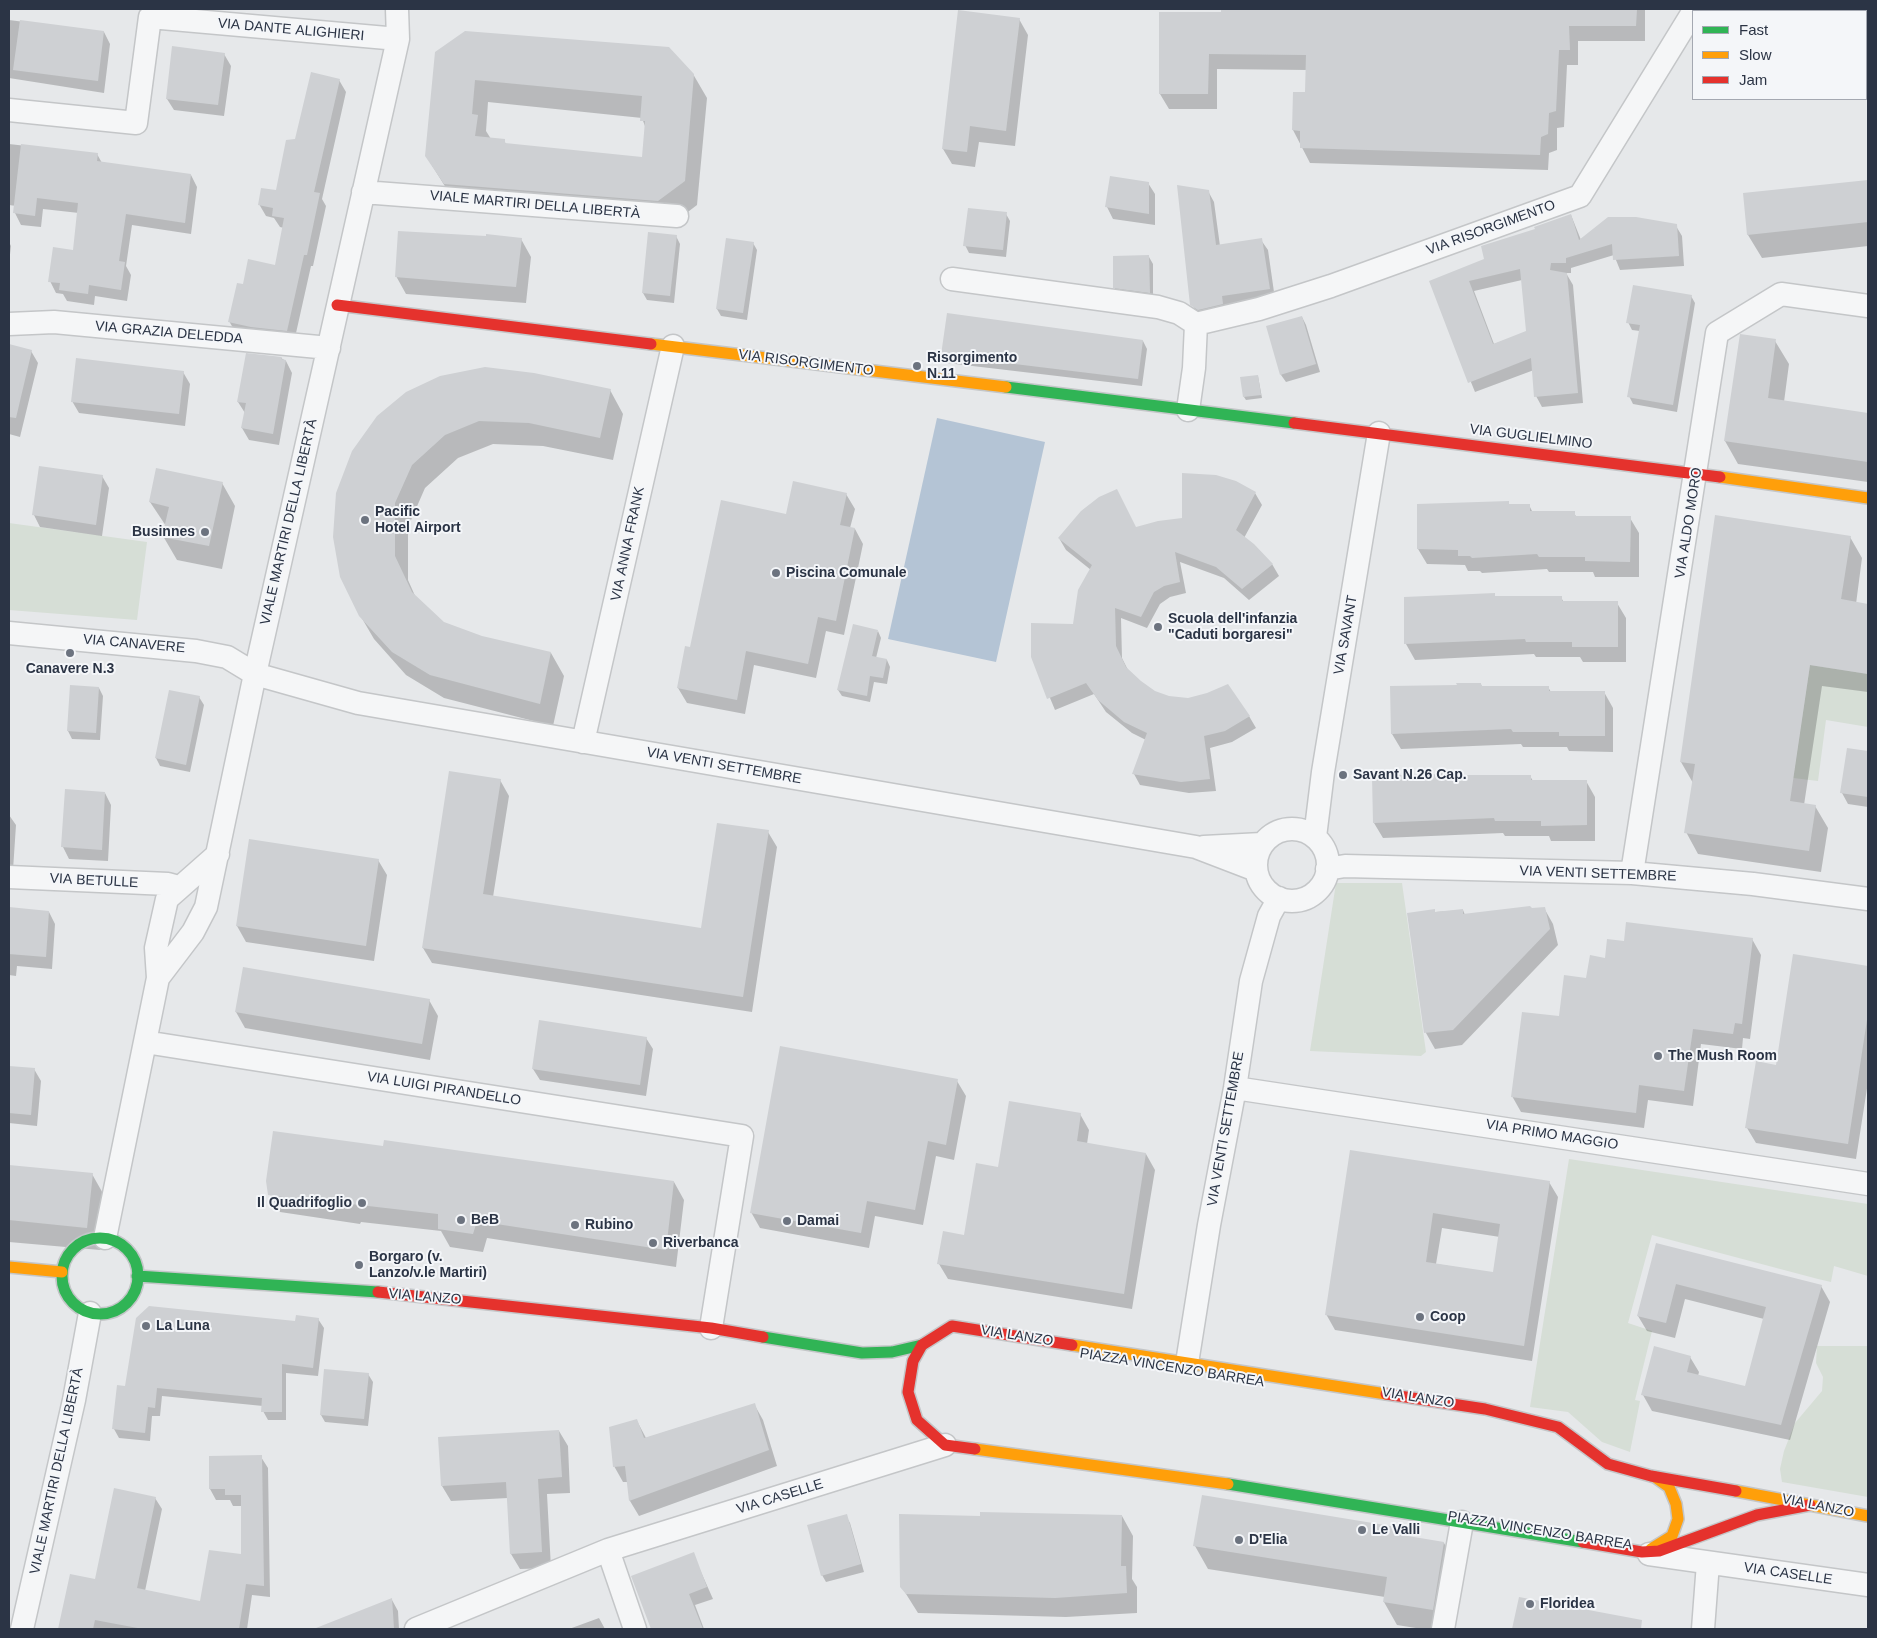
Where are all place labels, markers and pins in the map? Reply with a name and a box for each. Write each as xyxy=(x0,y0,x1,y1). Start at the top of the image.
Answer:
place label: Risorgimento N.11 xyxy=(927,350,1017,382)
marker: Risorgimento N.11 xyxy=(911,360,923,372)
place label: Pacific Hotel Airport xyxy=(375,504,461,536)
marker: Pacific Hotel Airport xyxy=(359,514,371,526)
place label: Businnes xyxy=(132,524,195,540)
marker: Businnes xyxy=(199,526,211,538)
place label: Piscina Comunale xyxy=(786,565,907,581)
marker: Piscina Comunale xyxy=(770,567,782,579)
place label: Scuola dell'infanzia "Caduti borgaresi" xyxy=(1168,611,1297,644)
marker: Scuola dell'infanzia "Caduti borgaresi" xyxy=(1152,621,1164,633)
marker: Canavere N.3 xyxy=(64,647,76,659)
place label: Canavere N.3 xyxy=(26,661,114,677)
place label: Savant N.26 Cap. xyxy=(1353,767,1467,783)
marker: Savant N.26 Cap. xyxy=(1337,769,1349,781)
place label: The Mush Room xyxy=(1668,1048,1777,1064)
marker: The Mush Room xyxy=(1652,1050,1664,1062)
place label: Il Quadrifoglio xyxy=(257,1195,352,1211)
marker: Il Quadrifoglio xyxy=(356,1197,368,1209)
place label: BeB xyxy=(471,1212,499,1228)
place label: Damai xyxy=(797,1213,839,1229)
marker: BeB xyxy=(455,1214,467,1226)
marker: Damai xyxy=(781,1215,793,1227)
place label: Rubino xyxy=(585,1217,633,1233)
marker: Rubino xyxy=(569,1219,581,1231)
place label: Riverbanca xyxy=(663,1235,738,1251)
marker: Riverbanca xyxy=(647,1237,659,1249)
place label: Borgaro (v. Lanzo/v.le Martiri) xyxy=(369,1249,487,1282)
marker: Borgaro (v. Lanzo/v.le Martiri) xyxy=(353,1259,365,1271)
place label: Coop xyxy=(1430,1309,1466,1325)
marker: Coop xyxy=(1414,1311,1426,1323)
place label: La Luna xyxy=(156,1318,210,1334)
marker: La Luna xyxy=(140,1320,152,1332)
place label: Le Valli xyxy=(1372,1522,1420,1538)
marker: Le Valli xyxy=(1356,1524,1368,1536)
place label: D'Elia xyxy=(1249,1532,1287,1548)
marker: D'Elia xyxy=(1233,1534,1245,1546)
place label: Floridea xyxy=(1540,1596,1594,1612)
marker: Floridea xyxy=(1524,1598,1536,1610)

